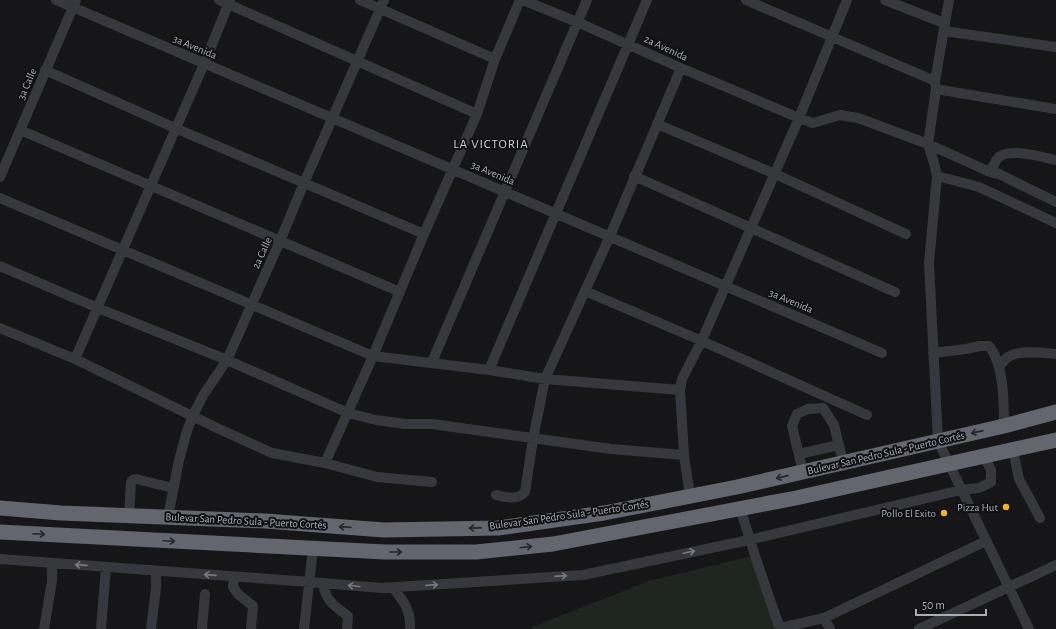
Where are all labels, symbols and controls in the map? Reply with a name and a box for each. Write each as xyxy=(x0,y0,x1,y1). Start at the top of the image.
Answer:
street label: 3a Avenida xyxy=(172,33,218,61)
street label: 2a Avenida xyxy=(642,33,690,63)
street label: 3a Calle xyxy=(16,67,38,101)
district label: LA VICTORIA xyxy=(453,138,529,151)
street label: 3a Avenida xyxy=(470,159,516,187)
street label: 2a Calle xyxy=(250,236,274,270)
street label: 3a Avenida xyxy=(768,287,814,315)
one-way arrow xyxy=(971,428,984,436)
street label: Bulevar San Pedro Sula - Puerto Cortés xyxy=(806,430,966,476)
one-way arrow xyxy=(776,473,789,481)
street label: Bulevar San Pedro Sula - Puerto Cortés xyxy=(488,498,650,532)
place label: Pizza Hut xyxy=(957,502,998,513)
marker: Pizza Hut xyxy=(1001,502,1011,512)
place label: Pollo El Exito xyxy=(881,508,936,519)
marker: Pollo El Exito xyxy=(939,508,949,518)
street label: Bulevar San Pedro Sula - Puerto Cortés xyxy=(165,511,327,531)
one-way arrow xyxy=(339,523,352,530)
one-way arrow xyxy=(469,524,482,532)
one-way arrow xyxy=(32,530,45,538)
one-way arrow xyxy=(162,538,175,545)
one-way arrow xyxy=(519,543,532,551)
one-way arrow xyxy=(389,548,402,556)
one-way arrow xyxy=(682,548,695,556)
one-way arrow xyxy=(75,562,88,569)
one-way arrow xyxy=(204,572,217,579)
one-way arrow xyxy=(554,573,567,580)
one-way arrow xyxy=(425,581,438,589)
one-way arrow xyxy=(348,582,361,589)
scale bar xyxy=(916,591,986,617)
text: 50 m xyxy=(922,599,945,611)

